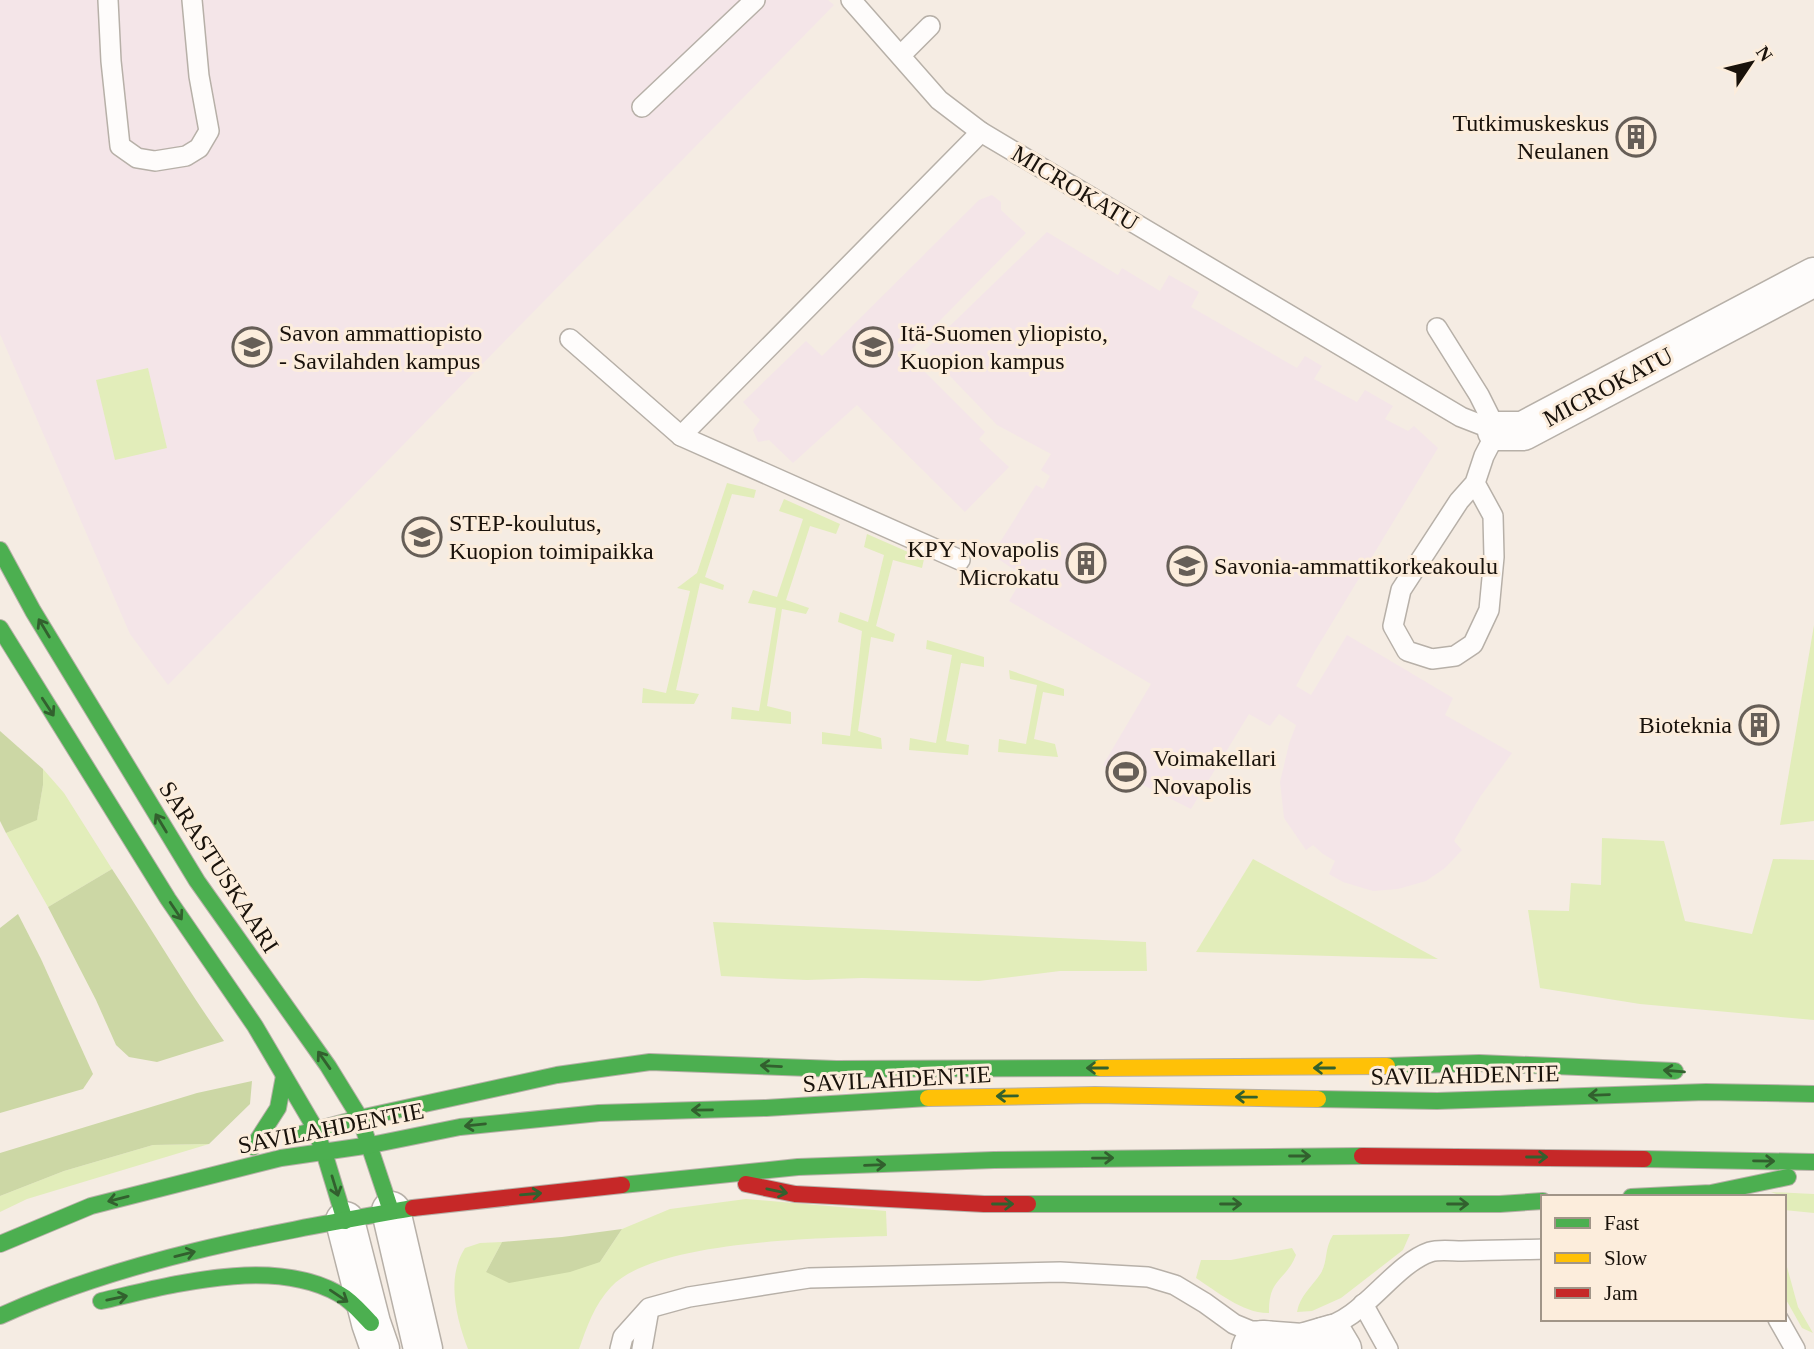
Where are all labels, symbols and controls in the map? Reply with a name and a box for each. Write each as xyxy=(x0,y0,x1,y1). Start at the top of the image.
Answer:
north arrow xyxy=(1716,28,1786,98)
text: N xyxy=(1752,42,1777,65)
place label: Tutkimuskeskus Neulanen xyxy=(1453,110,1609,164)
building icon: Tutkimuskeskus Neulanen xyxy=(1615,116,1657,158)
street label: MICROKATU xyxy=(1007,140,1143,236)
place label: Savon ammattiopisto - Savilahden kampus xyxy=(279,320,482,374)
place label: Itä-Suomen yliopisto, Kuopion kampus xyxy=(900,320,1108,374)
school or university icon: Savon ammattiopisto - Savilahden kampus xyxy=(231,326,273,368)
school or university icon: Itä-Suomen yliopisto, Kuopion kampus xyxy=(852,326,894,368)
street label: MICROKATU xyxy=(1539,342,1677,432)
place label: STEP-koulutus, Kuopion toimipaikka xyxy=(449,510,654,564)
school or university icon: STEP-koulutus, Kuopion toimipaikka xyxy=(401,516,443,558)
place label: KPY Novapolis Microkatu xyxy=(907,536,1059,590)
building icon: KPY Novapolis Microkatu xyxy=(1065,542,1107,584)
school or university icon: Savonia-ammattikorkeakoulu xyxy=(1166,545,1208,587)
place label: Savonia-ammattikorkeakoulu xyxy=(1214,553,1498,579)
one-way arrow xyxy=(36,619,50,639)
one-way arrow xyxy=(41,697,55,717)
building icon: Bioteknia xyxy=(1738,704,1780,746)
place label: Bioteknia xyxy=(1639,712,1732,738)
place label: Voimakellari Novapolis xyxy=(1153,745,1277,799)
sports icon: Voimakellari Novapolis xyxy=(1105,751,1147,793)
street label: SARASTUSKAARI xyxy=(154,777,284,957)
one-way arrow xyxy=(154,813,168,833)
one-way arrow xyxy=(169,901,183,920)
one-way arrow xyxy=(317,1051,331,1070)
one-way arrow xyxy=(760,1059,783,1072)
street label: SAVILAHDENTIE xyxy=(1370,1060,1560,1090)
street label: SAVILAHDENTIE xyxy=(802,1061,992,1097)
one-way arrow xyxy=(1085,1061,1108,1075)
one-way arrow xyxy=(1313,1061,1336,1075)
one-way arrow xyxy=(1663,1064,1686,1077)
one-way arrow xyxy=(995,1089,1018,1103)
one-way arrow xyxy=(1588,1089,1611,1102)
one-way arrow xyxy=(1235,1090,1258,1104)
street label: SAVILAHDENTIE xyxy=(236,1097,426,1159)
one-way arrow xyxy=(691,1103,714,1117)
one-way arrow xyxy=(464,1119,487,1132)
one-way arrow xyxy=(1288,1149,1311,1163)
one-way arrow xyxy=(1525,1150,1548,1164)
one-way arrow xyxy=(1091,1151,1114,1164)
one-way arrow xyxy=(1752,1154,1775,1167)
one-way arrow xyxy=(864,1158,887,1171)
one-way arrow xyxy=(329,1175,342,1197)
one-way arrow xyxy=(765,1184,788,1198)
one-way arrow xyxy=(519,1187,542,1200)
one-way arrow xyxy=(107,1193,130,1206)
legend xyxy=(1541,1195,1786,1321)
one-way arrow xyxy=(992,1197,1015,1211)
one-way arrow xyxy=(1219,1197,1242,1211)
one-way arrow xyxy=(1447,1197,1470,1211)
text: Fast xyxy=(1604,1211,1639,1235)
text: Slow xyxy=(1604,1246,1648,1270)
one-way arrow xyxy=(173,1247,196,1260)
text: Jam xyxy=(1604,1281,1638,1305)
one-way arrow xyxy=(329,1288,348,1303)
one-way arrow xyxy=(105,1290,128,1304)

